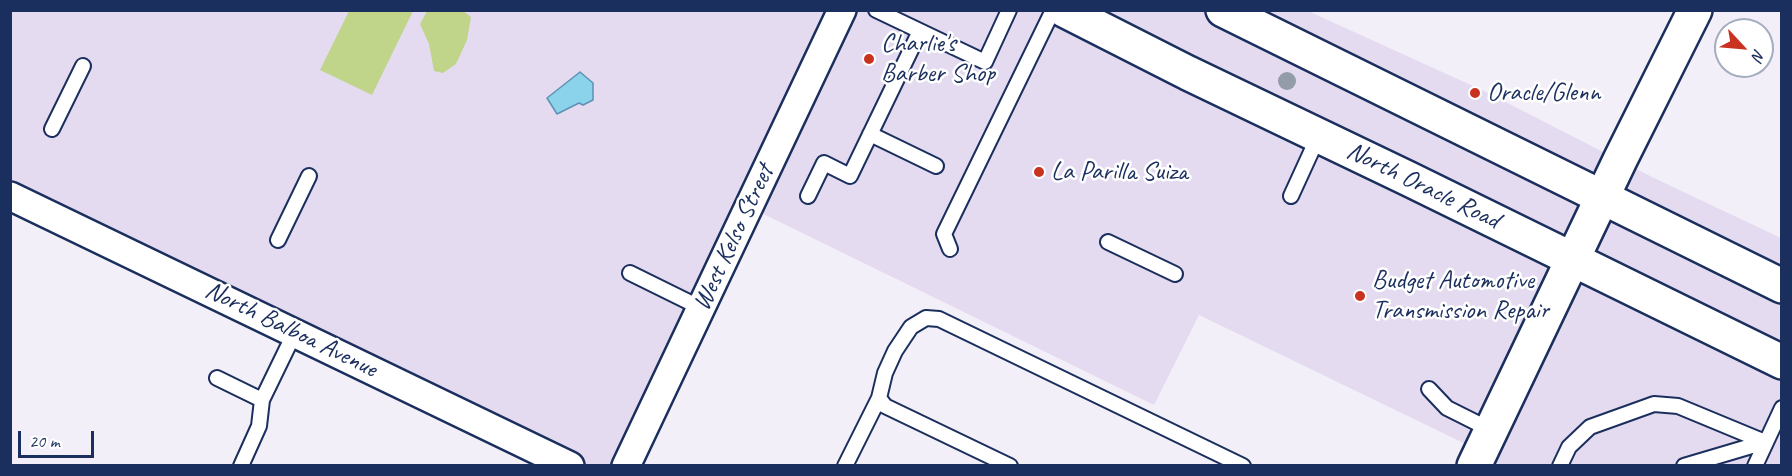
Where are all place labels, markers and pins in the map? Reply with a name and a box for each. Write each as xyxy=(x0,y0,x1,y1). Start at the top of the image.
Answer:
place label: Charlie's Barber Shop xyxy=(881,28,995,89)
marker: Charlie's Barber Shop xyxy=(862,52,876,66)
place label: Oracle/Glenn xyxy=(1487,77,1600,109)
marker: Oracle/Glenn xyxy=(1468,86,1482,100)
place label: La Parilla Suiza xyxy=(1051,156,1188,188)
marker: La Parilla Suiza xyxy=(1032,165,1046,179)
place label: Budget Automotive Transmission Repair xyxy=(1372,265,1549,326)
marker: Budget Automotive Transmission Repair xyxy=(1353,289,1367,303)

